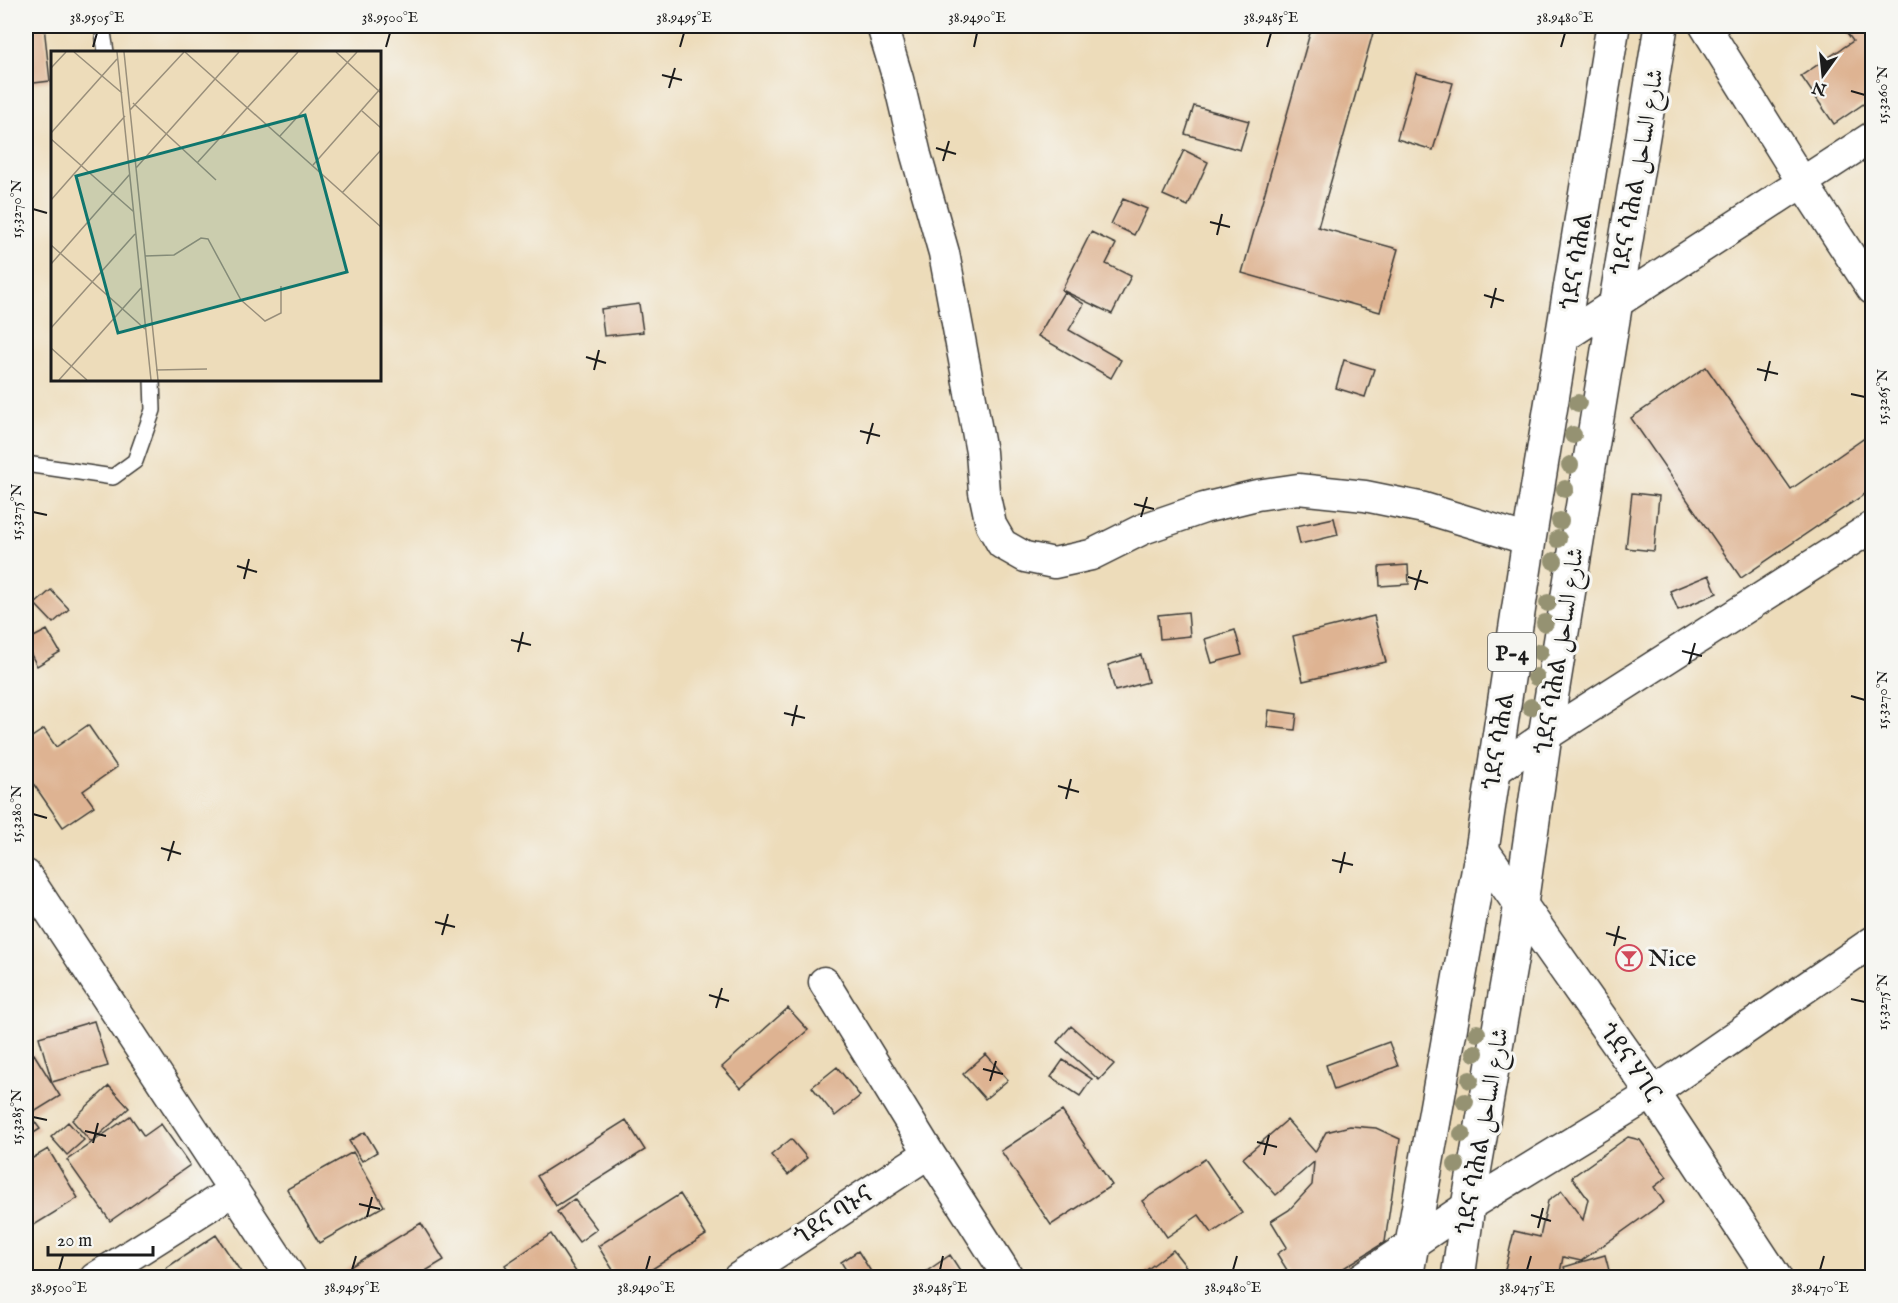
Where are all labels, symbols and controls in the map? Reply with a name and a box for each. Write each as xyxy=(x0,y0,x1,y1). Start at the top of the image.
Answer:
text: 38.9505°E xyxy=(70,8,124,27)
text: 38.9500°E xyxy=(362,8,418,27)
text: 38.9495°E xyxy=(656,8,712,27)
text: 38.9490°E xyxy=(948,8,1006,27)
text: 38.9485°E xyxy=(1244,8,1298,27)
text: 38.9480°E xyxy=(1537,8,1593,27)
north arrow xyxy=(1793,45,1853,105)
inset map xyxy=(51,51,381,381)
street label: ጎደና ሳሕል شارع الساحل xyxy=(1605,66,1675,279)
text: 15.3260°N xyxy=(1873,66,1892,124)
text: N xyxy=(1810,76,1830,99)
text: 15.3270°N xyxy=(7,180,26,238)
street label: ጎደና ሳሕል xyxy=(1554,210,1601,312)
text: 15.3265°N xyxy=(1873,369,1892,425)
text: 15.3275°N xyxy=(7,484,26,540)
street label: ጎደና ሳሕል شارع الساحل xyxy=(1529,545,1595,758)
road number: P-4 xyxy=(1488,633,1536,671)
text: 15.3270°N xyxy=(1873,671,1892,729)
street label: ጎደና ሳሕል xyxy=(1476,690,1523,792)
text: 15.3280°N xyxy=(7,785,26,843)
bar icon: Nice xyxy=(1614,943,1644,973)
place label: Nice xyxy=(1648,944,1696,975)
text: 15.3275°N xyxy=(1873,974,1892,1030)
street label: ጎደና ሃገር xyxy=(1591,1017,1668,1108)
street label: ጎደና ሳሕል شارع الساحل xyxy=(1450,1025,1520,1238)
text: 15.3285°N xyxy=(7,1089,26,1145)
street label: ጎደና ባኑና xyxy=(788,1179,879,1253)
scale bar xyxy=(48,1219,153,1257)
text: 20 m xyxy=(57,1230,92,1253)
text: 38.9500°E xyxy=(31,1278,87,1297)
text: 38.9495°E xyxy=(324,1278,380,1297)
text: 38.9490°E xyxy=(617,1278,675,1297)
text: 38.9485°E xyxy=(913,1278,967,1297)
text: 38.9480°E xyxy=(1205,1278,1261,1297)
text: 38.9475°E xyxy=(1499,1278,1555,1297)
text: 38.9470°E xyxy=(1791,1278,1849,1297)

